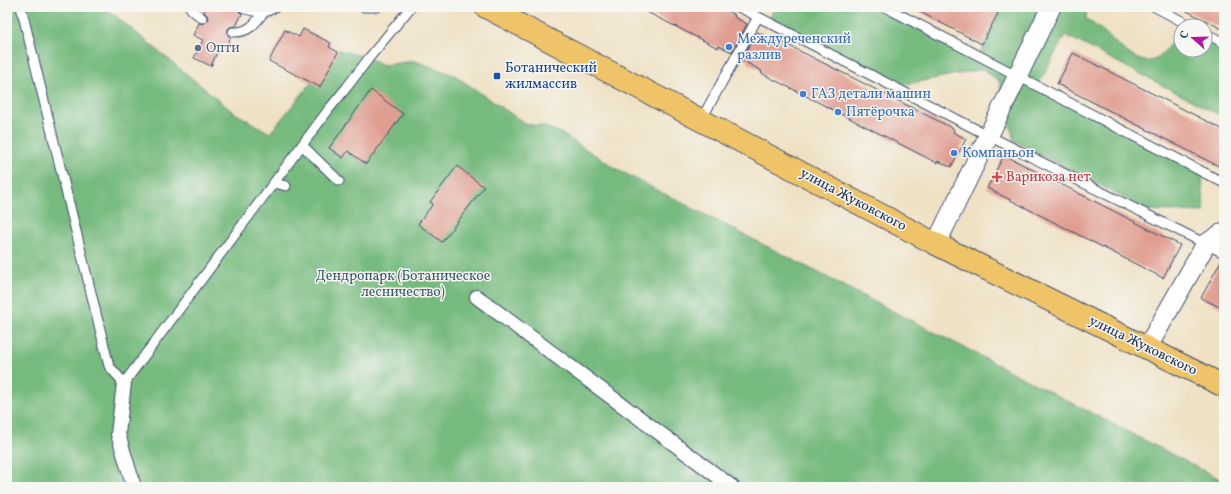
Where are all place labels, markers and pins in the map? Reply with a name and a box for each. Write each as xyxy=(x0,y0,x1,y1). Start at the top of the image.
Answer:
place label: Междуреченский разлив xyxy=(737,30,851,65)
place label: Опти xyxy=(206,39,240,58)
marker: Междуреченский разлив xyxy=(724,42,734,52)
marker: Опти xyxy=(193,43,203,53)
place label: Ботанический жилмассив xyxy=(505,59,597,94)
marker: Ботанический жилмассив xyxy=(492,71,502,81)
place label: ГАЗ детали машин xyxy=(811,85,931,104)
marker: ГАЗ детали машин xyxy=(798,89,808,99)
place label: Пятёрочка xyxy=(846,103,915,122)
marker: Пятёрочка xyxy=(833,107,843,117)
place label: Компаньон xyxy=(962,144,1035,163)
marker: Компаньон xyxy=(949,148,959,158)
place label: Варикоза нет xyxy=(1006,168,1090,187)
marker: Варикоза нет xyxy=(991,171,1003,183)

